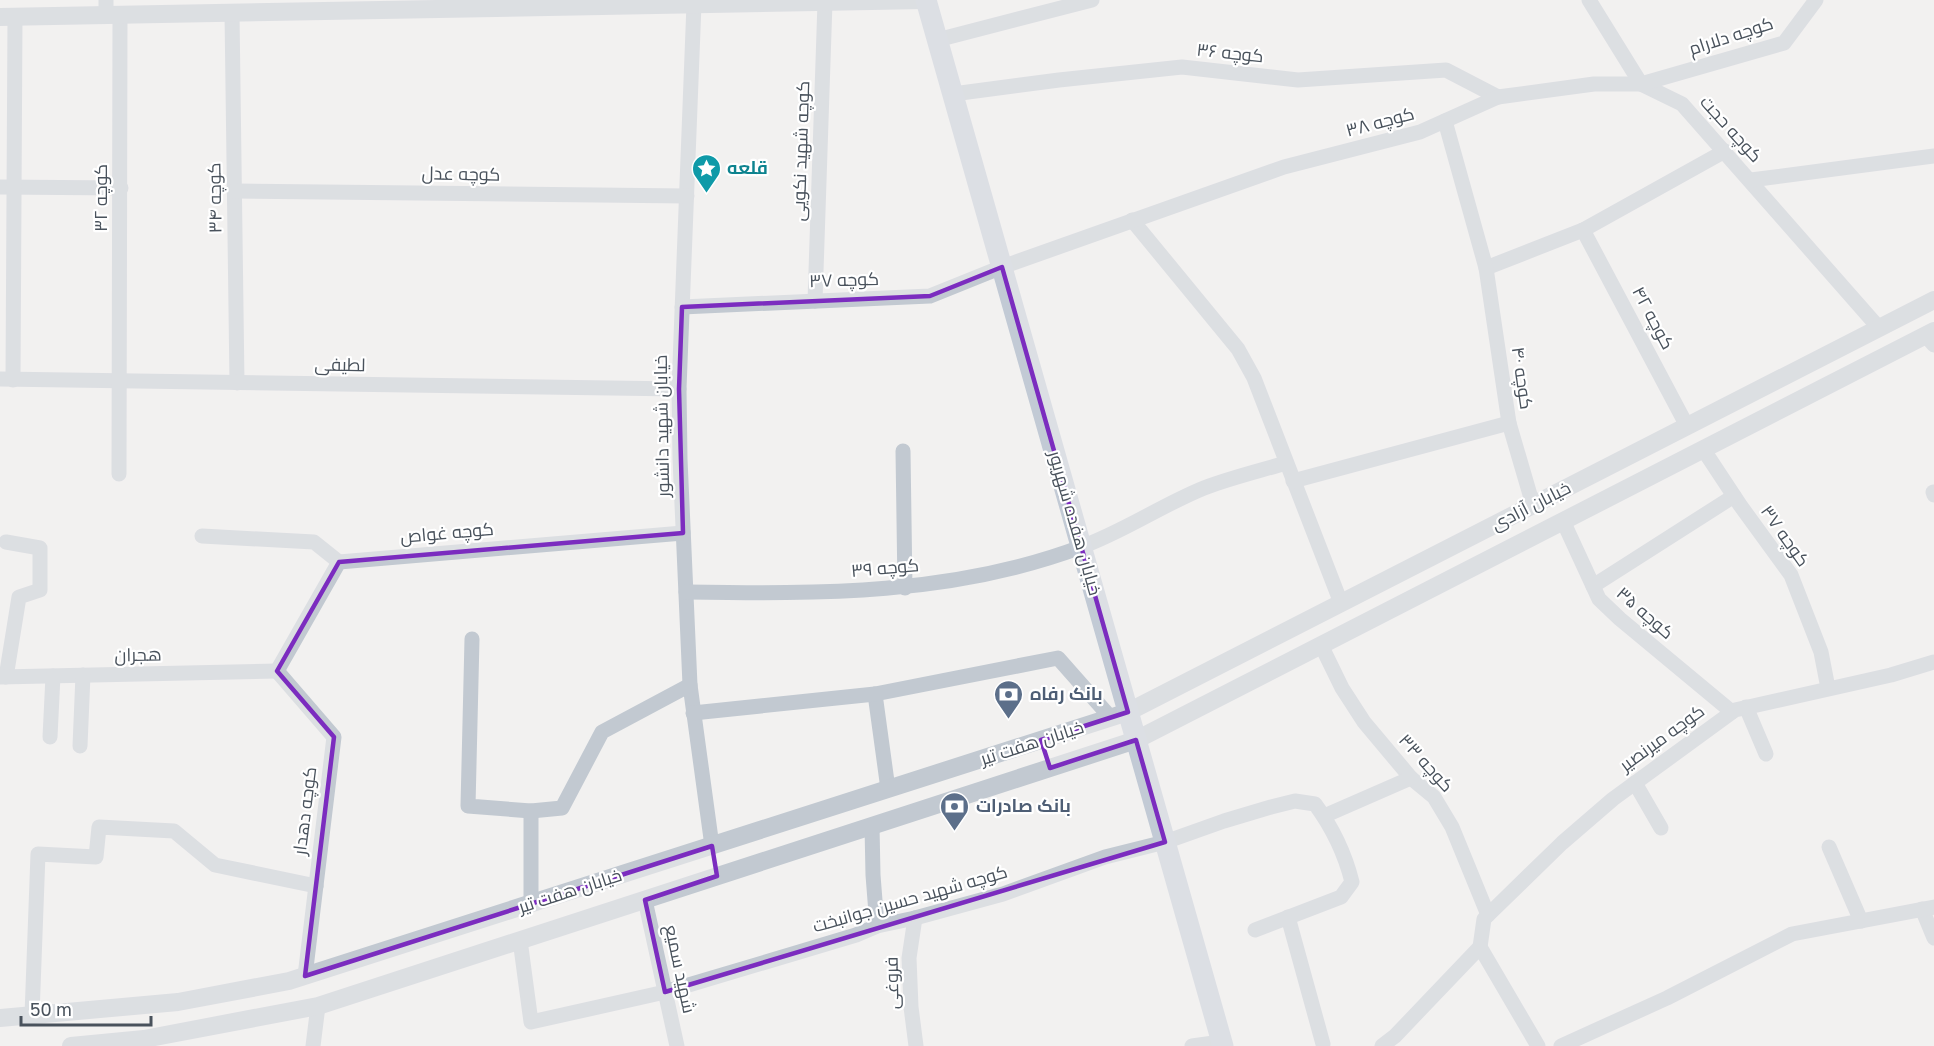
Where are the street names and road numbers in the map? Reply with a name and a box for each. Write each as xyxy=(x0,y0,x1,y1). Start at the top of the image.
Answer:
street label: کوچه دلارام xyxy=(1686,11,1776,61)
street label: کوچه ۳۶ xyxy=(1195,38,1265,68)
street label: کوچه شهید نکویی xyxy=(787,80,815,222)
street label: کوچه حجت xyxy=(1695,90,1767,168)
street label: کوچه ۳۸ xyxy=(1343,101,1417,143)
street label: کوچه عدل xyxy=(421,161,501,187)
street label: کوچه ۳۴ xyxy=(202,162,228,234)
street label: کوچه ۳۲ xyxy=(89,164,113,232)
street label: کوچه ۳۷ xyxy=(809,267,879,293)
street label: کوچه ۴۲ xyxy=(1626,282,1680,354)
street label: کوچه ۴۰ xyxy=(1506,345,1538,411)
street label: لطیفی xyxy=(314,353,366,376)
street label: خیابان شهید دانشور xyxy=(649,355,674,498)
street label: خیابان هفده شهریور xyxy=(1044,447,1107,598)
street label: خیابان آزادی xyxy=(1487,476,1575,535)
street label: کوچه ۳۷ xyxy=(1755,500,1815,572)
street label: کوچه غواص xyxy=(399,517,495,549)
street label: کوچه ۳۹ xyxy=(850,553,920,583)
street label: کوچه ۳۵ xyxy=(1611,581,1679,645)
street label: هجران xyxy=(114,643,162,666)
street label: کوچه میرنصیر xyxy=(1614,699,1709,778)
street label: خیابان هفت تیر xyxy=(976,715,1087,770)
street label: کوچه ۳۳ xyxy=(1393,729,1459,797)
street label: کوچه دهدار xyxy=(288,765,322,858)
street label: کوچه شهید حسین جوانبخت xyxy=(810,860,1010,938)
street label: خیابان هفت تیر xyxy=(514,863,625,918)
street label: شهید سمیع xyxy=(659,923,701,1015)
street label: فروغی xyxy=(880,956,903,1010)

